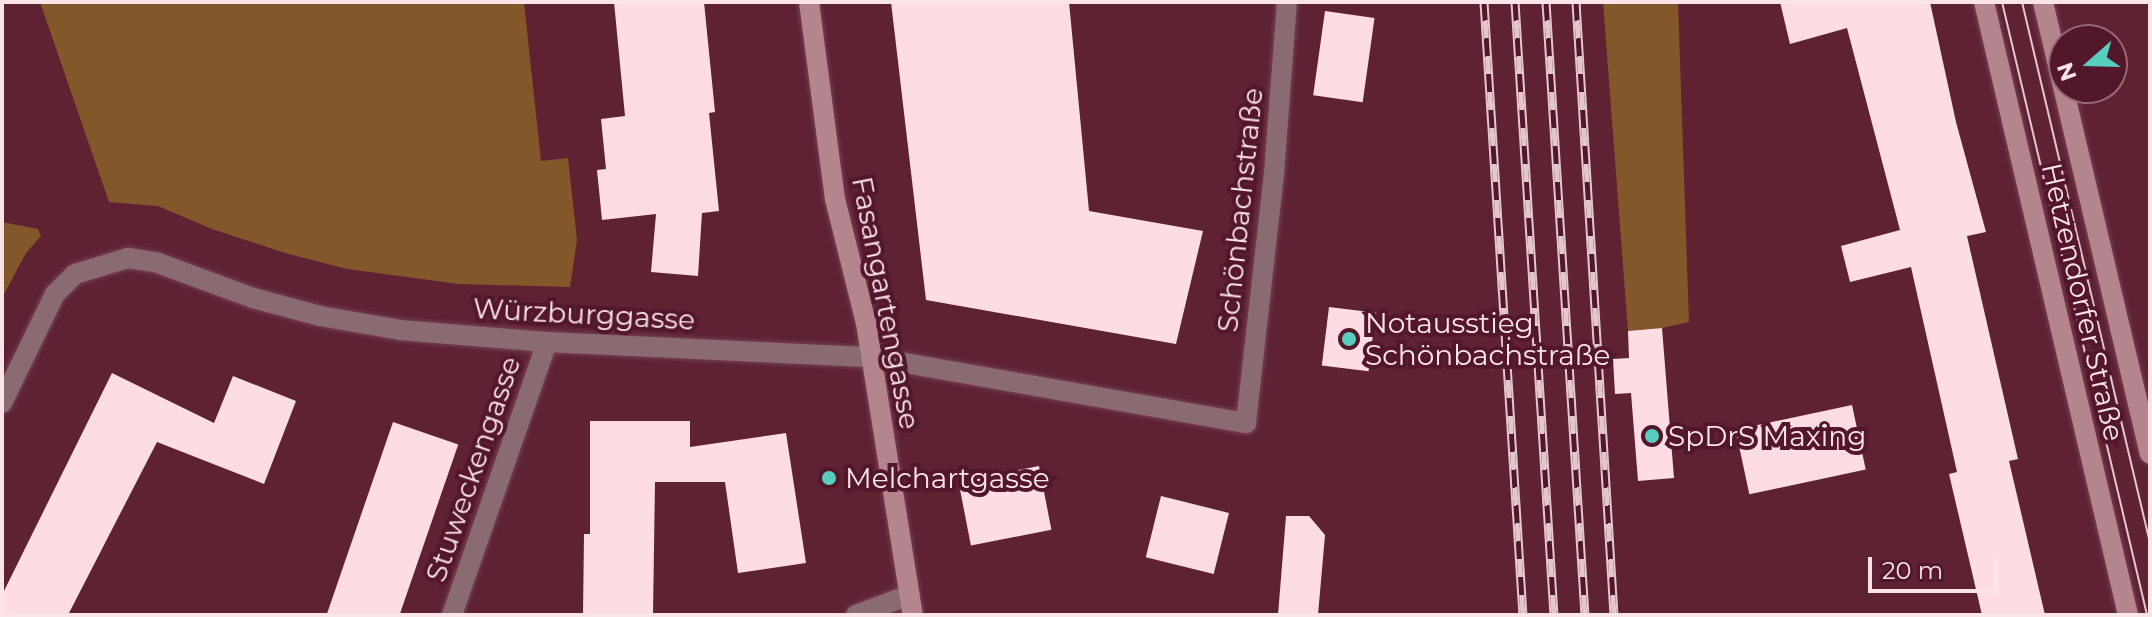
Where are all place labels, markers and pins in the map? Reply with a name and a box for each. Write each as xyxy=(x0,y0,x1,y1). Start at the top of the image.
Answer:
place label: Notausstieg Schönbachstraße xyxy=(1365,306,1610,372)
marker: Notausstieg Schönbachstraße xyxy=(1340,330,1358,348)
place label: SpDrS Maxing xyxy=(1668,419,1866,453)
marker: SpDrS Maxing xyxy=(1643,427,1661,445)
place label: Melchartgasse xyxy=(845,461,1050,495)
marker: Melchartgasse xyxy=(820,469,838,487)

